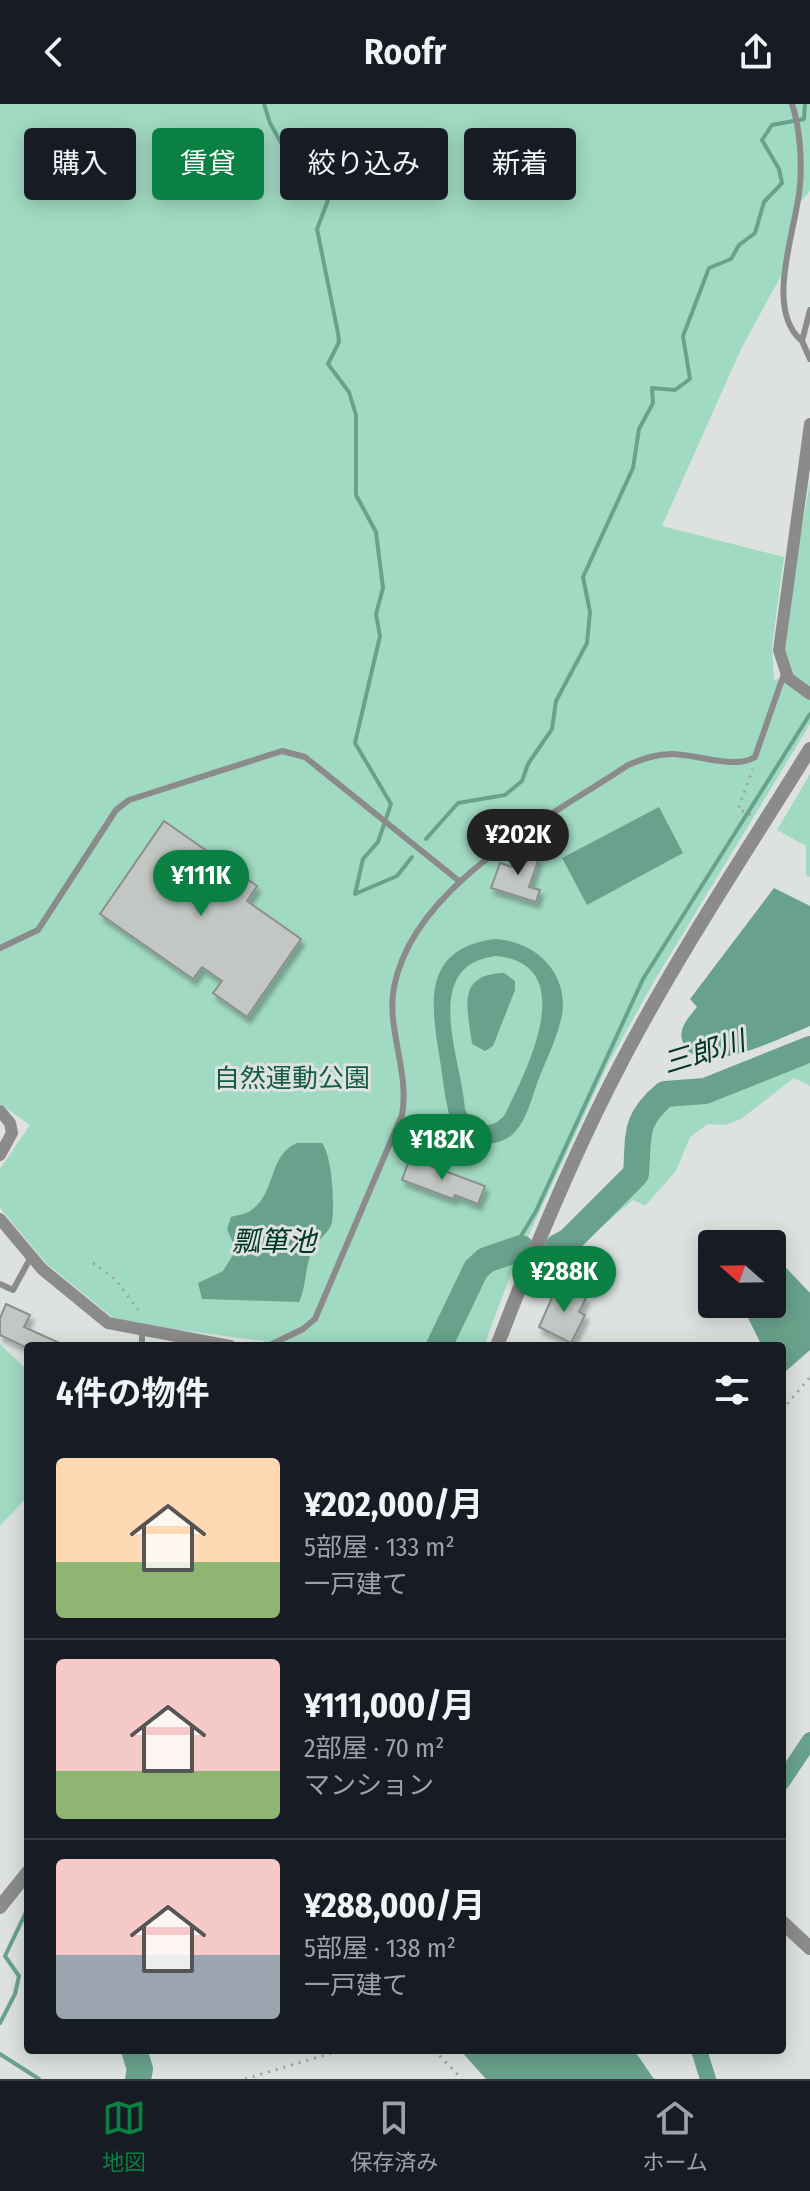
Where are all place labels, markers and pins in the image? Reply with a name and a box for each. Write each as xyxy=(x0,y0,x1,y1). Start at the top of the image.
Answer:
pin: ¥202K xyxy=(462,809,574,877)
pin: ¥111K xyxy=(145,850,257,918)
pin: ¥182K xyxy=(386,1114,498,1182)
pin: ¥288K xyxy=(508,1246,620,1314)

